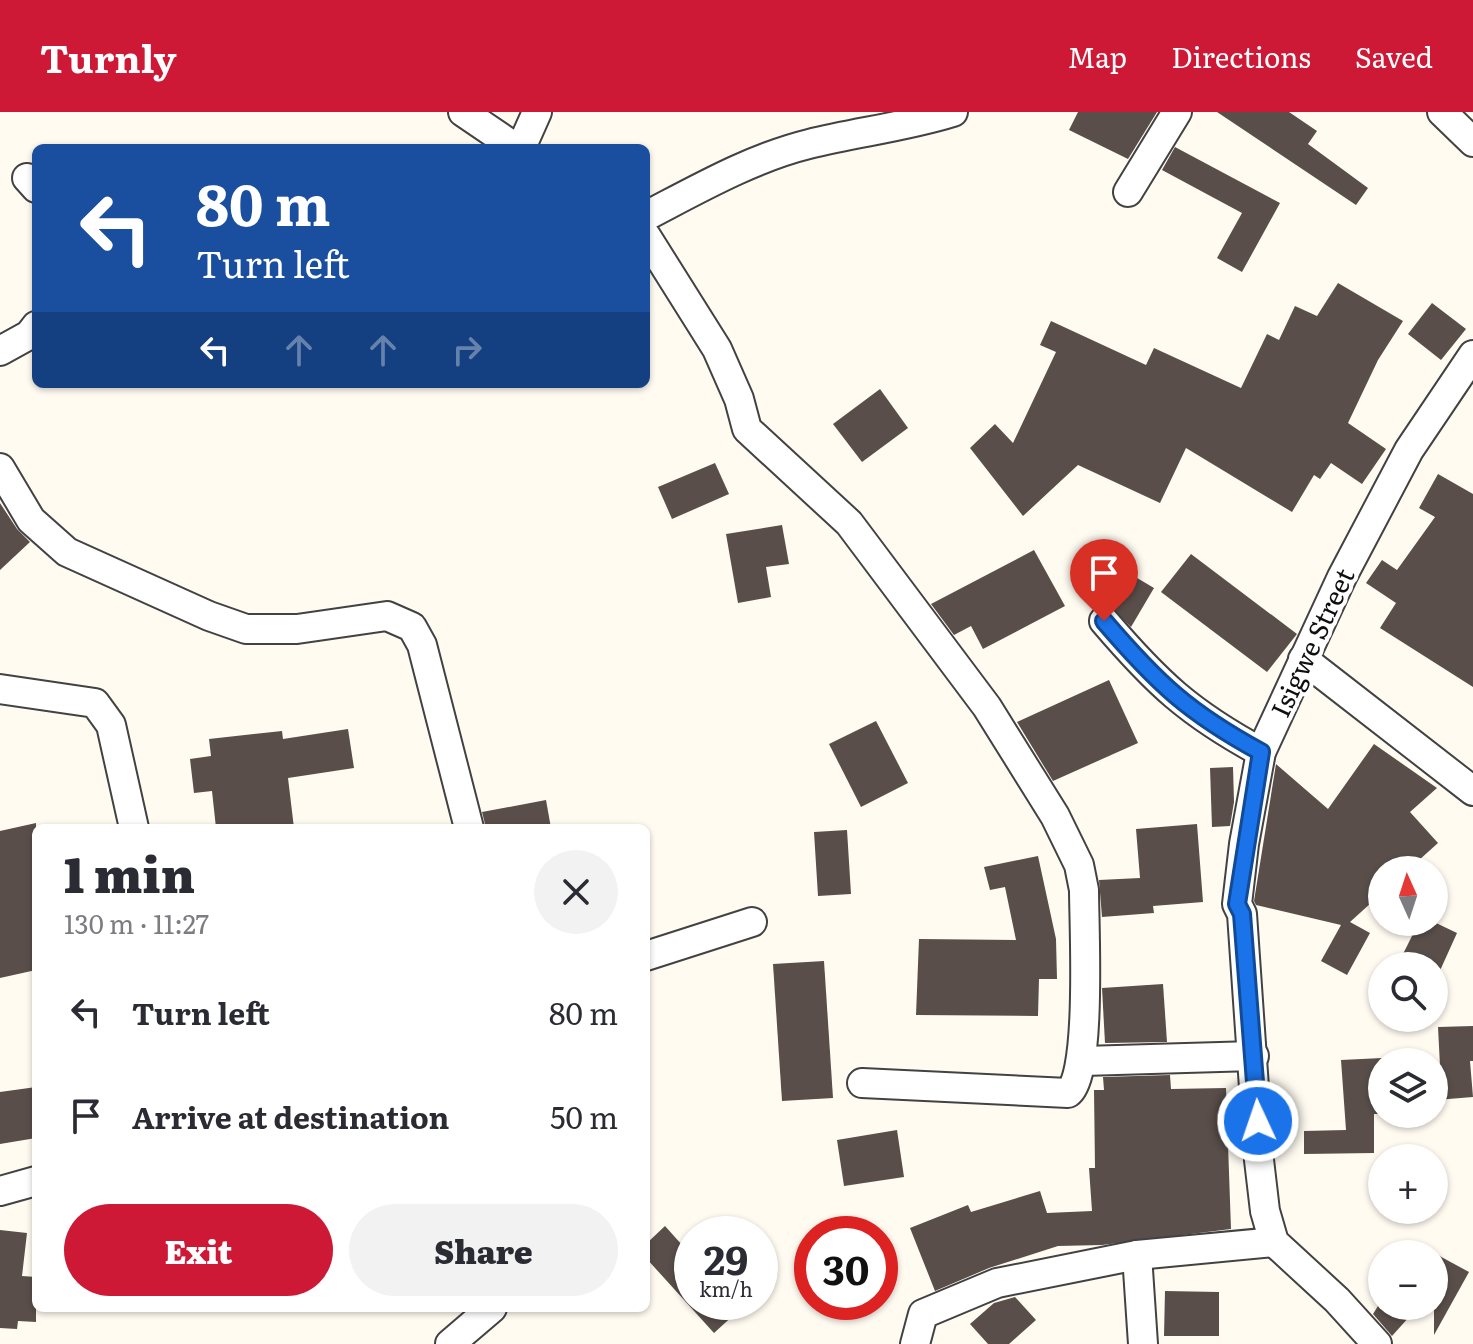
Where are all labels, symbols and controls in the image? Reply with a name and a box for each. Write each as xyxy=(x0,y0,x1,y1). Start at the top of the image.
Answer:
text: Turnly xyxy=(40,28,177,85)
text: Map xyxy=(1068,35,1127,77)
text: Directions xyxy=(1171,35,1311,77)
text: Saved xyxy=(1355,35,1433,77)
text: 80 m xyxy=(196,160,331,243)
icon: left xyxy=(64,176,168,280)
text: Turn left xyxy=(196,236,350,289)
icon: left xyxy=(193,328,237,372)
icon: ahead xyxy=(277,328,321,372)
icon: ahead xyxy=(361,328,405,372)
icon: right xyxy=(445,328,489,372)
pin xyxy=(1070,539,1138,621)
icon: arrive xyxy=(1082,551,1126,595)
street label: Isigwe Street xyxy=(1259,560,1363,723)
text: 1 min xyxy=(64,837,195,908)
button: close xyxy=(534,850,618,934)
north arrow xyxy=(1368,856,1448,936)
map controls xyxy=(1368,856,1448,1320)
text: 130 m · 11:27 xyxy=(64,903,209,942)
button: search xyxy=(1368,952,1448,1032)
icon: left xyxy=(64,990,108,1034)
text: Turn left xyxy=(132,990,270,1034)
text: 80 m xyxy=(549,990,618,1034)
button: layers xyxy=(1368,1048,1448,1128)
position arrow xyxy=(1216,1079,1300,1163)
icon: arrive xyxy=(64,1094,108,1138)
text: Arrive at destination xyxy=(132,1094,449,1138)
text: 50 m xyxy=(550,1094,618,1138)
button: + xyxy=(1368,1144,1448,1224)
button: Exit xyxy=(64,1204,333,1296)
button: Share xyxy=(349,1204,618,1296)
speed limit sign: 30 xyxy=(794,1216,898,1320)
text: 29 xyxy=(704,1228,748,1287)
button: − xyxy=(1368,1240,1448,1320)
text: km/h xyxy=(699,1273,753,1303)

